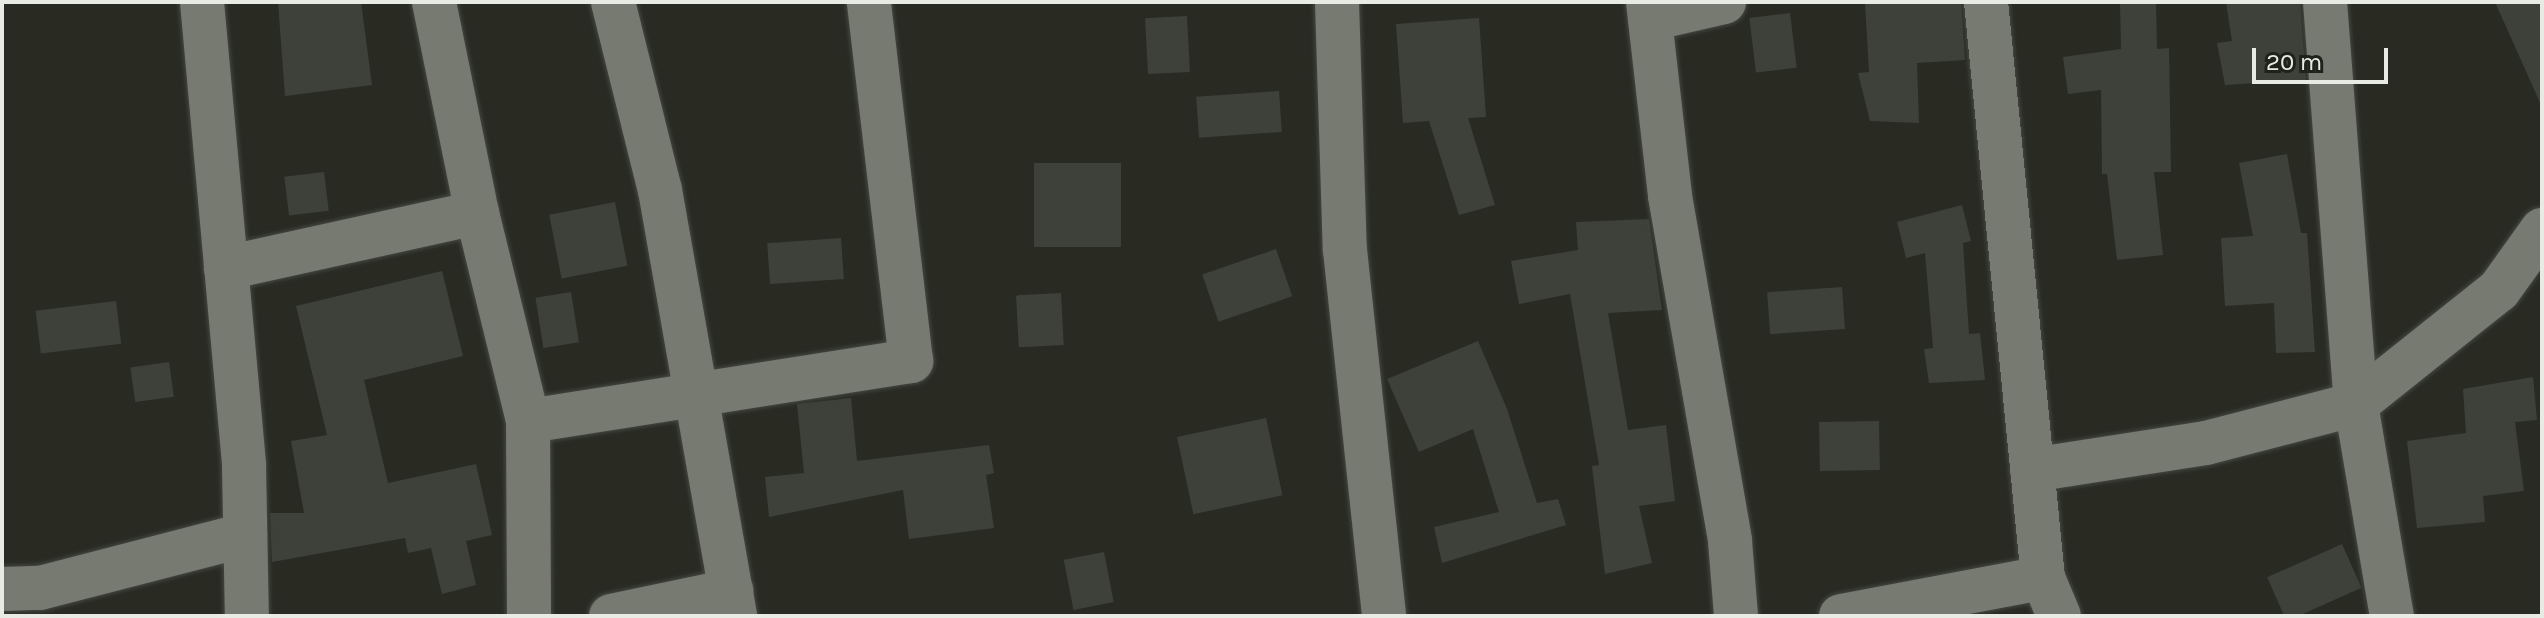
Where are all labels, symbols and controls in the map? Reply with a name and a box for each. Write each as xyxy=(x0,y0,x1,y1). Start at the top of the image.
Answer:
scale bar xyxy=(2256,32,2392,82)
text: 20 m xyxy=(2266,48,2322,76)

